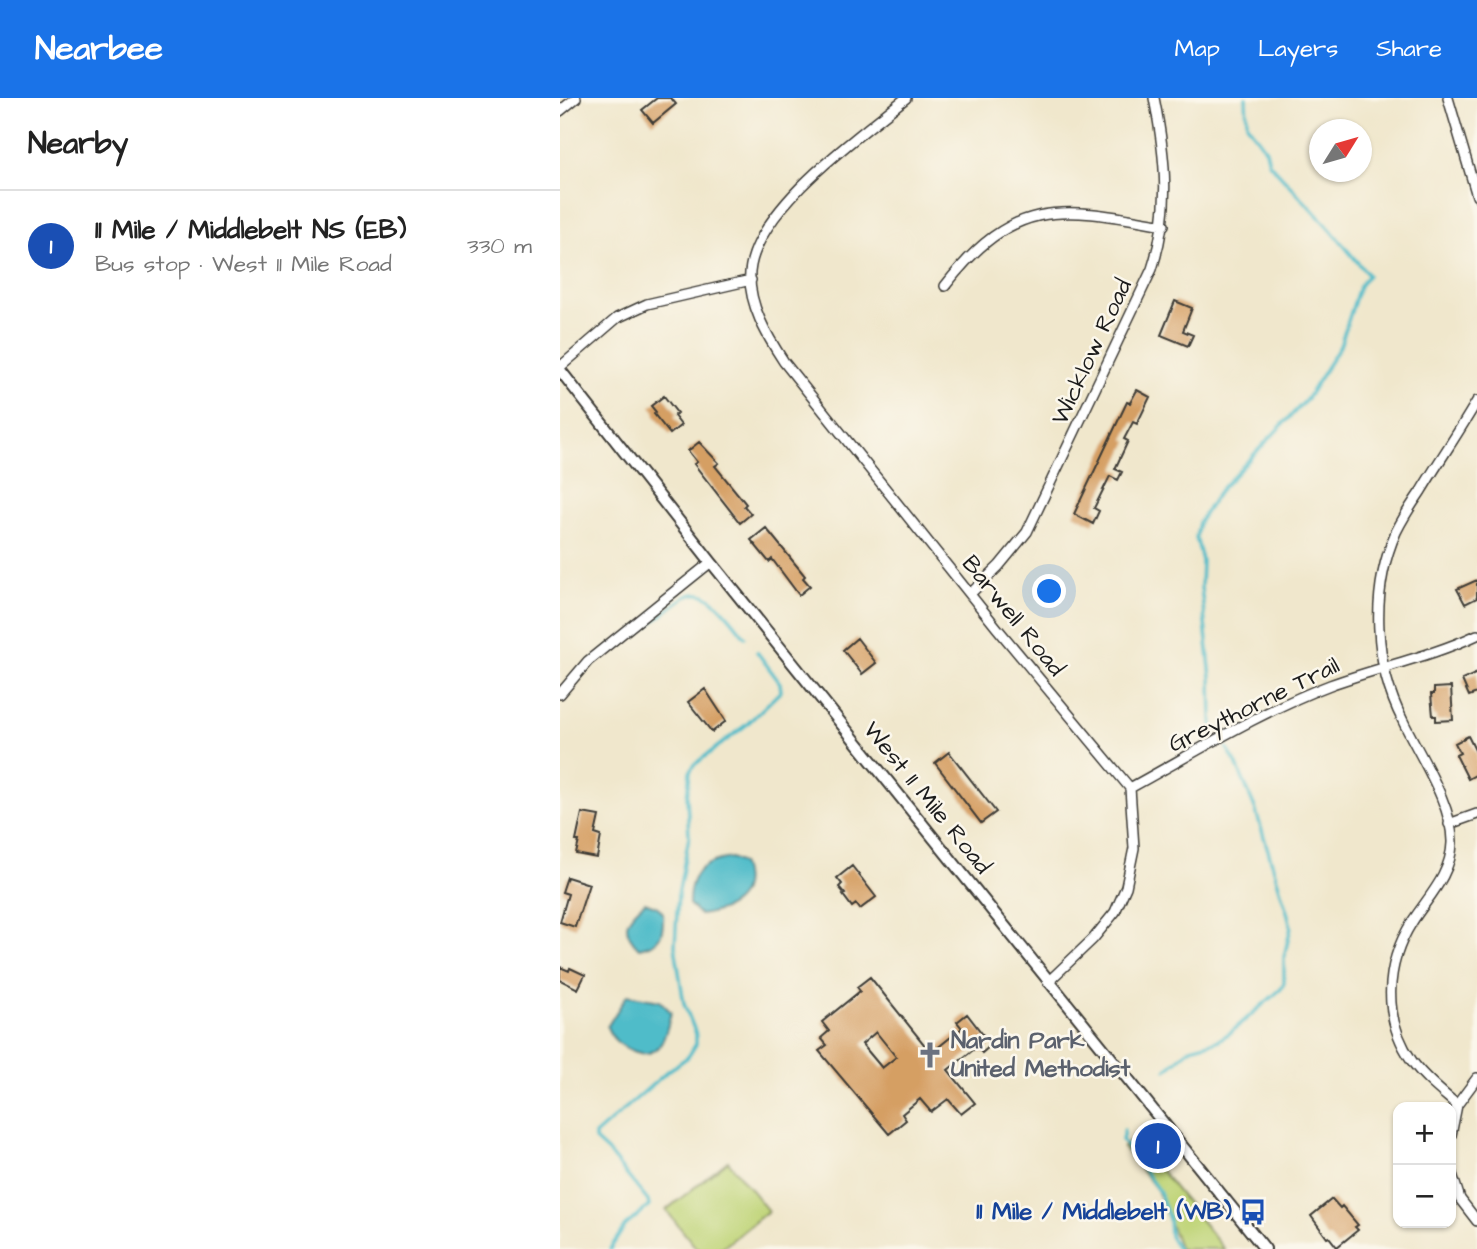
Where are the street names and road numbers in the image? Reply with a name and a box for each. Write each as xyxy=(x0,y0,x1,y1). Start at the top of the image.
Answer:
street label: Wicklow Road xyxy=(1043,273,1141,431)
street label: Barwell Road xyxy=(953,548,1073,684)
street label: Greythorne Trail xyxy=(1163,649,1346,762)
street label: West 11 Mile Road xyxy=(855,714,999,882)

